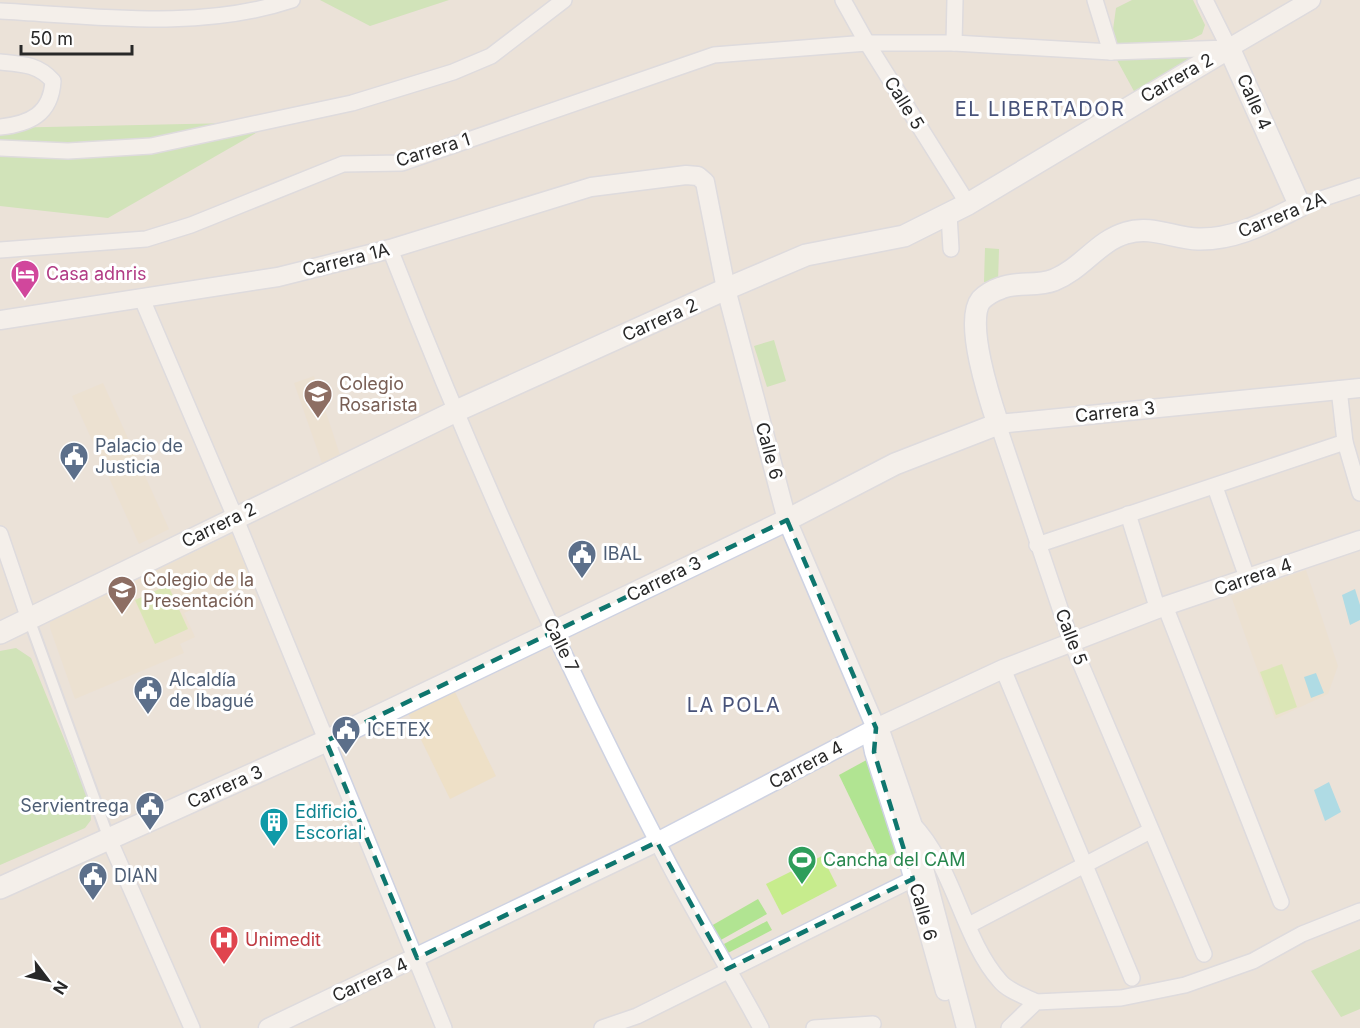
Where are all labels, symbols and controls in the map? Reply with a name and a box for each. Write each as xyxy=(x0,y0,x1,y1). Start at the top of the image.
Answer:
scale bar xyxy=(21,18,132,56)
text: 50 m xyxy=(30,28,73,49)
street label: Carrera 2 xyxy=(1137,48,1217,107)
street label: Calle 4 xyxy=(1233,70,1276,133)
street label: Calle 5 xyxy=(880,72,929,133)
district label: EL LIBERTADOR xyxy=(955,97,1125,121)
street label: Carrera 1 xyxy=(393,128,473,171)
street label: Carrera 2A xyxy=(1235,187,1329,242)
street label: Carrera 1A xyxy=(300,239,392,280)
hotel icon: Casa adnris xyxy=(9,258,41,300)
place label: Casa adnris xyxy=(46,263,147,284)
street label: Carrera 2 xyxy=(619,294,701,345)
place label: Colegio Rosarista xyxy=(339,373,418,415)
school or university icon: Colegio Rosarista xyxy=(302,378,334,420)
street label: Carrera 3 xyxy=(1074,397,1156,426)
street label: Calle 6 xyxy=(752,420,787,482)
place label: Palacio de Justicia xyxy=(95,435,183,477)
public building icon: Palacio de Justicia xyxy=(58,440,90,482)
street label: Carrera 2 xyxy=(178,498,259,552)
public building icon: IBAL xyxy=(566,538,598,580)
place label: IBAL xyxy=(603,543,642,564)
street label: Carrera 3 xyxy=(623,551,704,606)
street label: Carrera 4 xyxy=(1211,553,1294,600)
place label: Colegio de la Presentación xyxy=(143,569,254,611)
school or university icon: Colegio de la Presentación xyxy=(106,574,138,616)
street label: Calle 5 xyxy=(1051,606,1092,668)
street label: Calle 7 xyxy=(539,614,584,675)
place label: Alcaldía de Ibagué xyxy=(169,669,254,711)
public building icon: Alcaldía de Ibagué xyxy=(132,674,164,716)
district label: LA POLA xyxy=(687,693,781,717)
public building icon: ICETEX xyxy=(330,714,362,756)
place label: ICETEX xyxy=(367,719,431,740)
street label: Carrera 4 xyxy=(765,736,846,793)
street label: Carrera 3 xyxy=(184,761,266,812)
public building icon: Servientrega xyxy=(134,790,166,832)
place label: Servientrega xyxy=(20,795,129,816)
place label: Edificio Escorial xyxy=(295,801,362,843)
building icon: Edificio Escorial xyxy=(258,806,290,848)
sports icon: Cancha del CAM xyxy=(786,844,818,886)
place label: Cancha del CAM xyxy=(823,849,965,870)
public building icon: DIAN xyxy=(77,860,109,902)
place label: DIAN xyxy=(114,865,158,886)
street label: Calle 6 xyxy=(905,881,942,943)
hospital icon: Unimedit xyxy=(208,924,240,966)
place label: Unimedit xyxy=(245,929,321,950)
north arrow xyxy=(18,950,78,1010)
street label: Carrera 4 xyxy=(329,953,411,1006)
text: N xyxy=(49,977,72,998)

